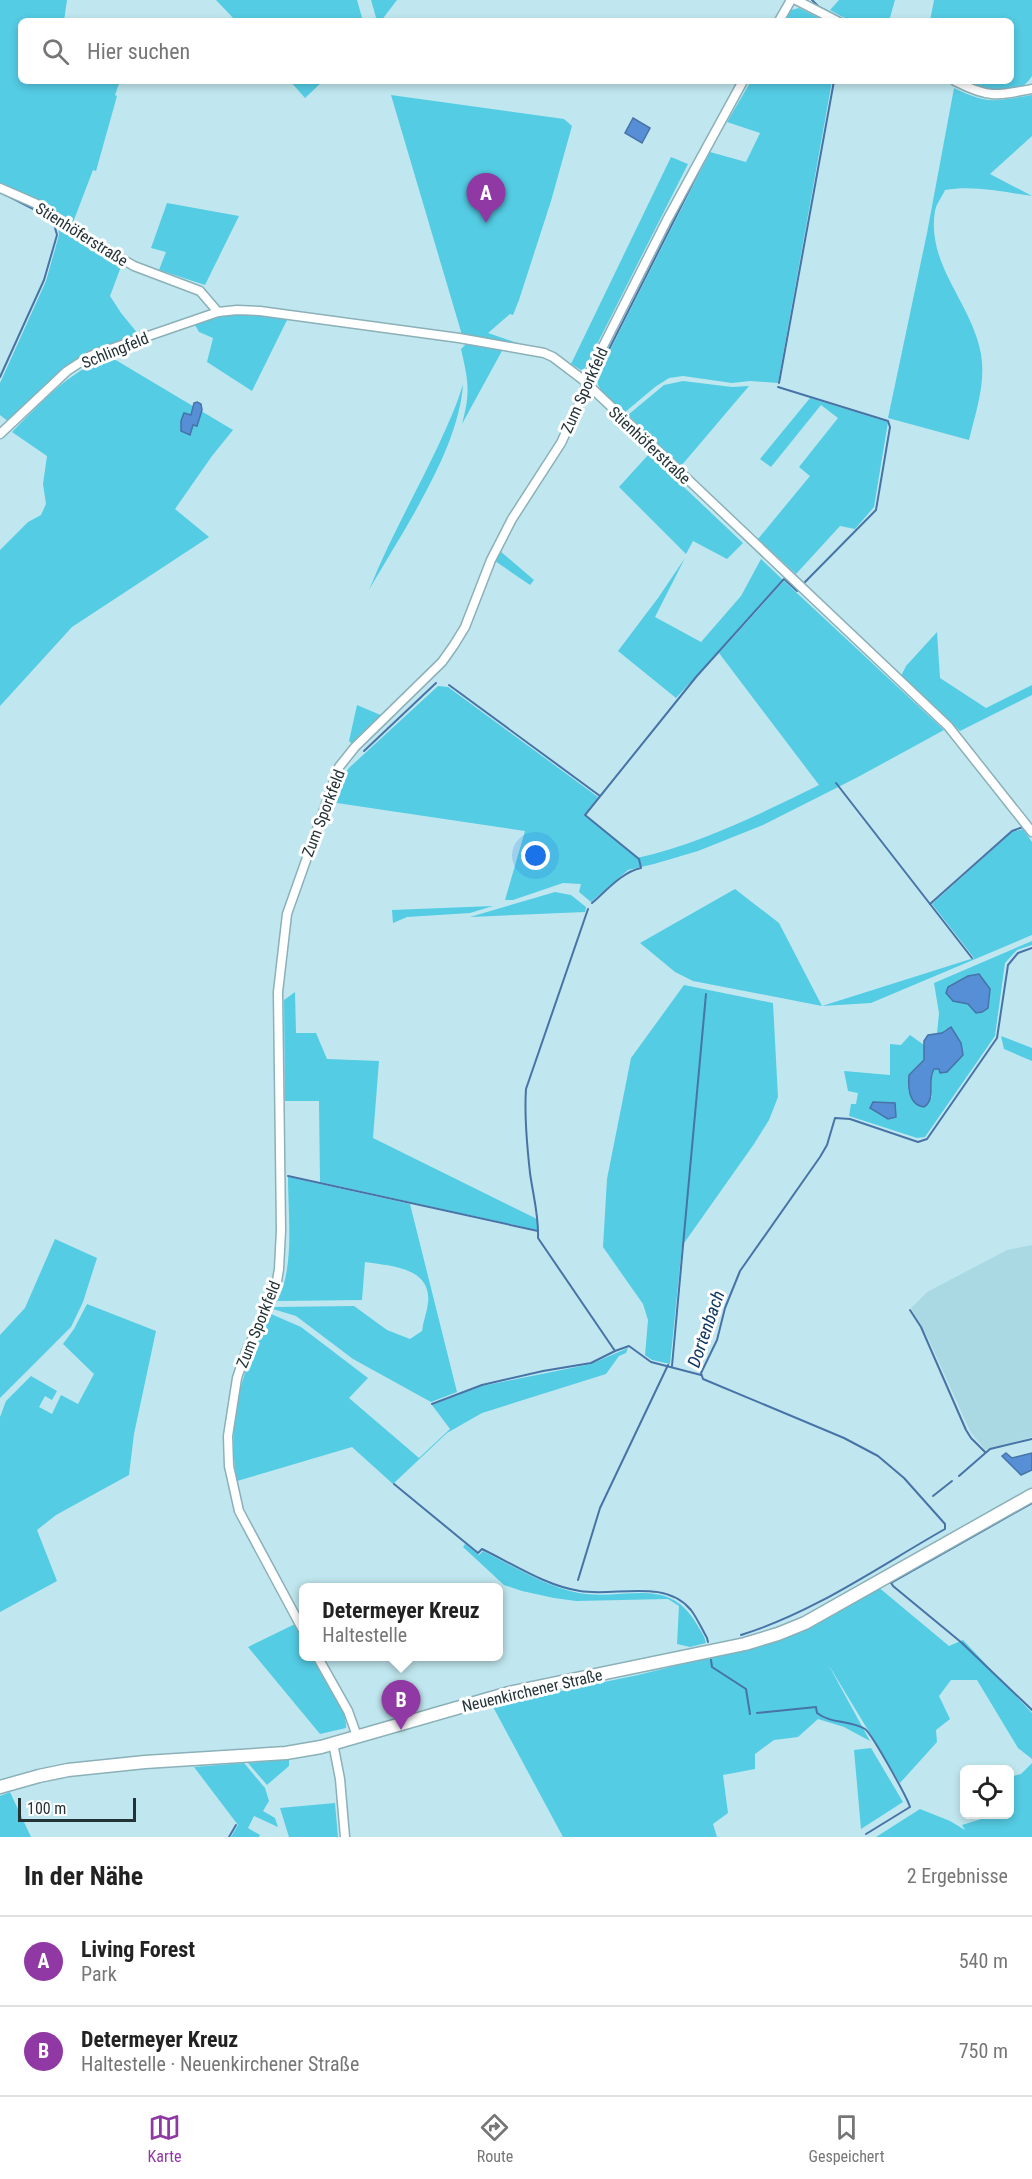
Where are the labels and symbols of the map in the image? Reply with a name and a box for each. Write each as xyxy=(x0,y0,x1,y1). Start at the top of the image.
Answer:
pin: A xyxy=(466,174,506,223)
street label: Stienhöferstraße xyxy=(32,199,131,270)
street label: Schlingfeld xyxy=(79,328,151,372)
street label: Zum Sporkfeld xyxy=(557,344,612,436)
street label: Stienhöferstraße xyxy=(605,403,695,488)
street label: Zum Sporkfeld xyxy=(298,767,349,860)
your location xyxy=(521,841,550,870)
street label: Zum Sporkfeld xyxy=(232,1278,284,1370)
water label: Dortenbach xyxy=(683,1288,728,1370)
street label: Neuenkirchener Straße xyxy=(460,1665,604,1716)
pin: B xyxy=(382,1680,420,1730)
scale bar xyxy=(18,1795,136,1822)

